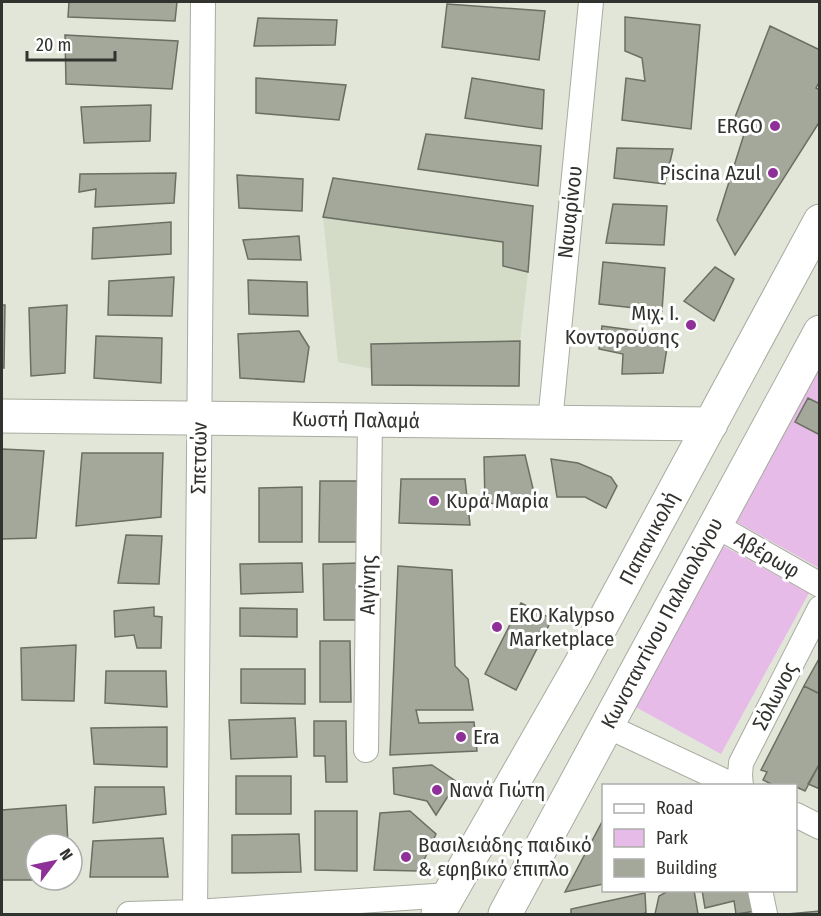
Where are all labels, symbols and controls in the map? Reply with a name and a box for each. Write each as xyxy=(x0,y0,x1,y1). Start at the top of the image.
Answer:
scale bar xyxy=(27,24,116,62)
text: 20 m xyxy=(36,34,71,56)
place label: ERGO xyxy=(717,113,763,139)
marker: ERGO xyxy=(768,119,782,133)
place label: Piscina Azul xyxy=(659,160,761,186)
street label: Ναυαρίνου xyxy=(552,164,588,260)
marker: Piscina Azul xyxy=(766,166,780,180)
place label: Μιχ. Ι. Κοντορούσης xyxy=(565,300,679,350)
marker: Μιχ. Ι. Κοντορούσης xyxy=(684,318,698,332)
street label: Κωστή Παλαμά xyxy=(292,406,420,434)
street label: Σπετσών xyxy=(185,422,213,494)
street label: Παπανικολή xyxy=(614,487,684,589)
place label: Κυρά Μαρία xyxy=(446,488,549,514)
marker: Κυρά Μαρία xyxy=(427,494,441,508)
street label: Κωνσταντίνου Παλαιολόγου xyxy=(595,513,729,733)
street label: Αβέρωφ xyxy=(730,526,804,584)
street label: Αιγίνης xyxy=(354,555,382,615)
place label: EKO Kalypso Marketplace xyxy=(509,602,615,652)
marker: EKO Kalypso Marketplace xyxy=(490,620,504,634)
street label: Σόλωνος xyxy=(747,658,803,734)
place label: Era xyxy=(473,724,500,750)
marker: Era xyxy=(454,730,468,744)
place label: Νανά Γιώτη xyxy=(449,777,545,803)
marker: Νανά Γιώτη xyxy=(430,783,444,797)
legend xyxy=(602,784,797,892)
text: Road xyxy=(656,797,693,819)
text: Park xyxy=(656,827,689,849)
north arrow xyxy=(24,832,84,892)
place label: Βασιλειάδης παιδικό & εφηβικό έπιπλο xyxy=(418,832,592,882)
text: N xyxy=(56,845,77,863)
marker: Βασιλειάδης παιδικό & εφηβικό έπιπλο xyxy=(399,850,413,864)
text: Building xyxy=(656,857,717,879)

